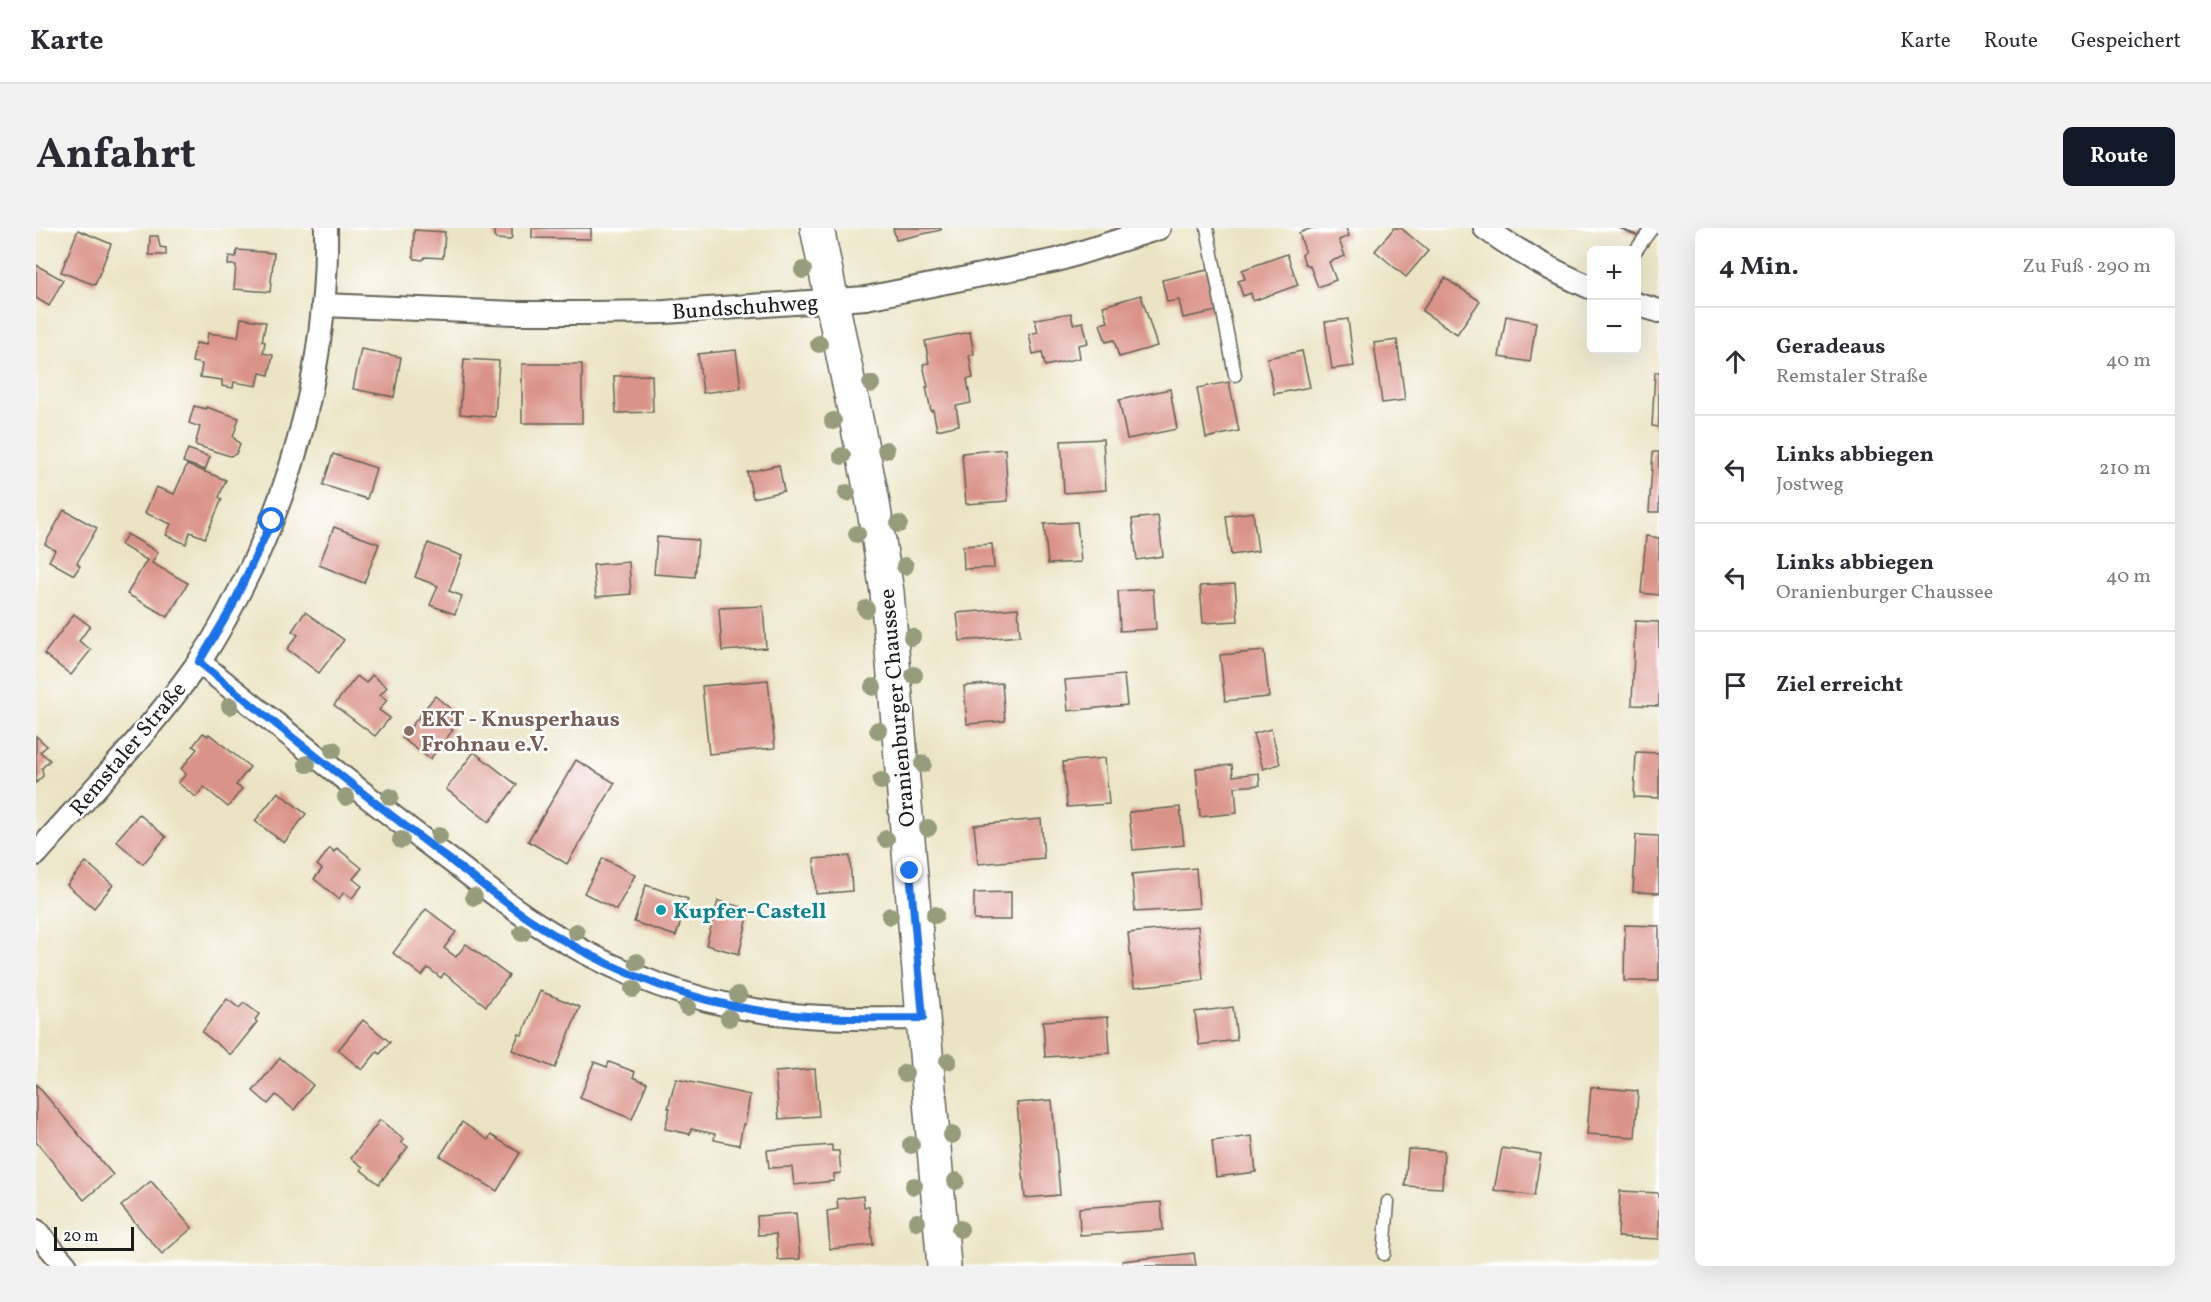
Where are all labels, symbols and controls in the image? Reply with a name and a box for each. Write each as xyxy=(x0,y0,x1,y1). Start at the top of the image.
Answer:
text: Karte xyxy=(30,22,104,61)
text: Karte xyxy=(1900,27,1951,56)
text: Route xyxy=(1984,27,2038,56)
text: Gespeichert xyxy=(2071,27,2181,56)
text: Anfahrt xyxy=(36,127,196,186)
button: Route xyxy=(2063,127,2175,186)
map controls xyxy=(1587,246,1641,354)
button: + xyxy=(1587,246,1641,300)
text: 4 Min. xyxy=(1719,249,1799,285)
text: Zu Fuß · 290 m xyxy=(2022,253,2151,281)
street label: Bundschuhweg xyxy=(671,288,819,329)
button: − xyxy=(1587,300,1641,354)
text: Geradeaus xyxy=(1776,332,1886,363)
icon: ahead xyxy=(1719,345,1752,378)
text: 40 m xyxy=(2106,347,2151,375)
text: Remstaler Straße xyxy=(1776,363,1928,391)
text: Links abbiegen xyxy=(1776,440,1934,471)
icon: left xyxy=(1719,453,1752,486)
text: 210 m xyxy=(2099,455,2151,483)
text: Jostweg xyxy=(1776,471,1844,499)
route start xyxy=(258,507,284,533)
text: Links abbiegen xyxy=(1776,548,1934,579)
icon: left xyxy=(1719,561,1752,594)
text: 40 m xyxy=(2106,563,2151,591)
text: Oranienburger Chaussee xyxy=(1776,579,1993,607)
street label: Oranienburger Chaussee xyxy=(873,587,924,828)
icon: arrive xyxy=(1719,669,1752,702)
text: Ziel erreicht xyxy=(1776,670,1903,701)
street label: Remstaler Straße xyxy=(63,676,194,823)
place label: EKT - Knusperhaus Frohnau e.V. xyxy=(421,705,620,761)
marker: EKT - Knusperhaus Frohnau e.V. xyxy=(402,724,416,738)
route end xyxy=(896,857,922,883)
place label: Kupfer-Castell xyxy=(673,897,826,928)
marker: Kupfer-Castell xyxy=(654,903,668,917)
scale bar xyxy=(54,1224,134,1252)
text: 20 m xyxy=(63,1226,98,1248)

